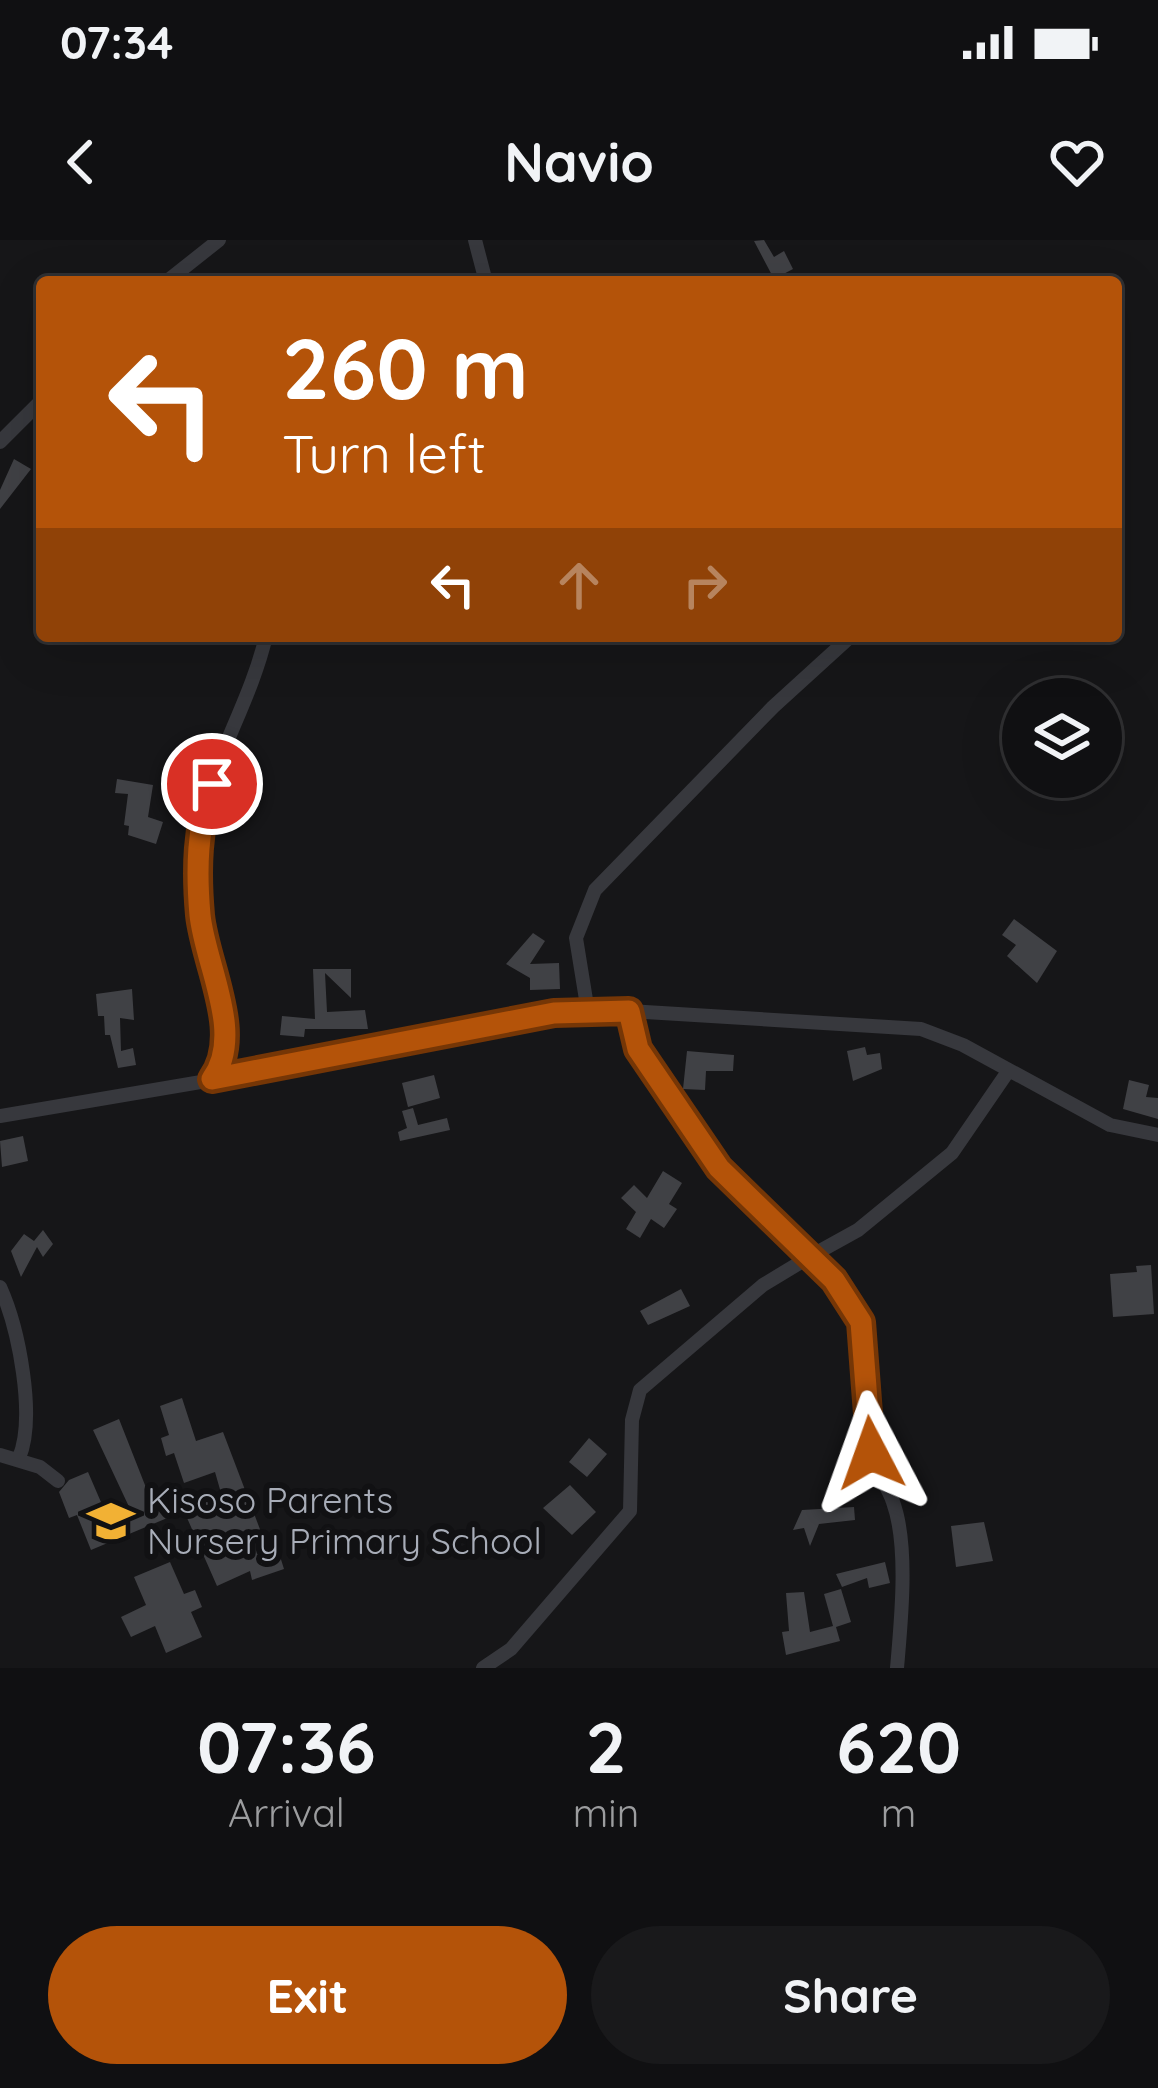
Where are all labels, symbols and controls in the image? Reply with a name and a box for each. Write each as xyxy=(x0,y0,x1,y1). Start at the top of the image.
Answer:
text: 07:34 xyxy=(60,14,173,70)
text: Navio xyxy=(504,128,654,196)
icon: back xyxy=(48,129,114,195)
icon: heart xyxy=(1044,129,1110,195)
text: 260 m xyxy=(282,315,529,420)
icon: left xyxy=(84,324,240,480)
text: Turn left xyxy=(282,419,486,487)
icon: left xyxy=(420,552,486,618)
icon: ahead xyxy=(546,552,612,618)
icon: right xyxy=(672,552,738,618)
map controls xyxy=(1002,678,1122,798)
button: layers xyxy=(1002,678,1122,798)
pin xyxy=(161,733,263,835)
icon: arrive xyxy=(179,751,245,817)
position arrow xyxy=(808,1390,934,1516)
place label: Kisoso Parents Nursery Primary School xyxy=(147,1477,542,1563)
school or university icon: Kisoso Parents Nursery Primary School xyxy=(86,1496,136,1546)
text: 07:36 xyxy=(197,1701,376,1791)
text: 2 xyxy=(586,1701,626,1791)
text: 620 xyxy=(836,1701,961,1791)
text: Arrival xyxy=(228,1788,345,1837)
text: min xyxy=(573,1788,639,1837)
text: m xyxy=(881,1788,916,1837)
button: Exit xyxy=(48,1926,567,2064)
button: Share xyxy=(591,1926,1110,2064)

